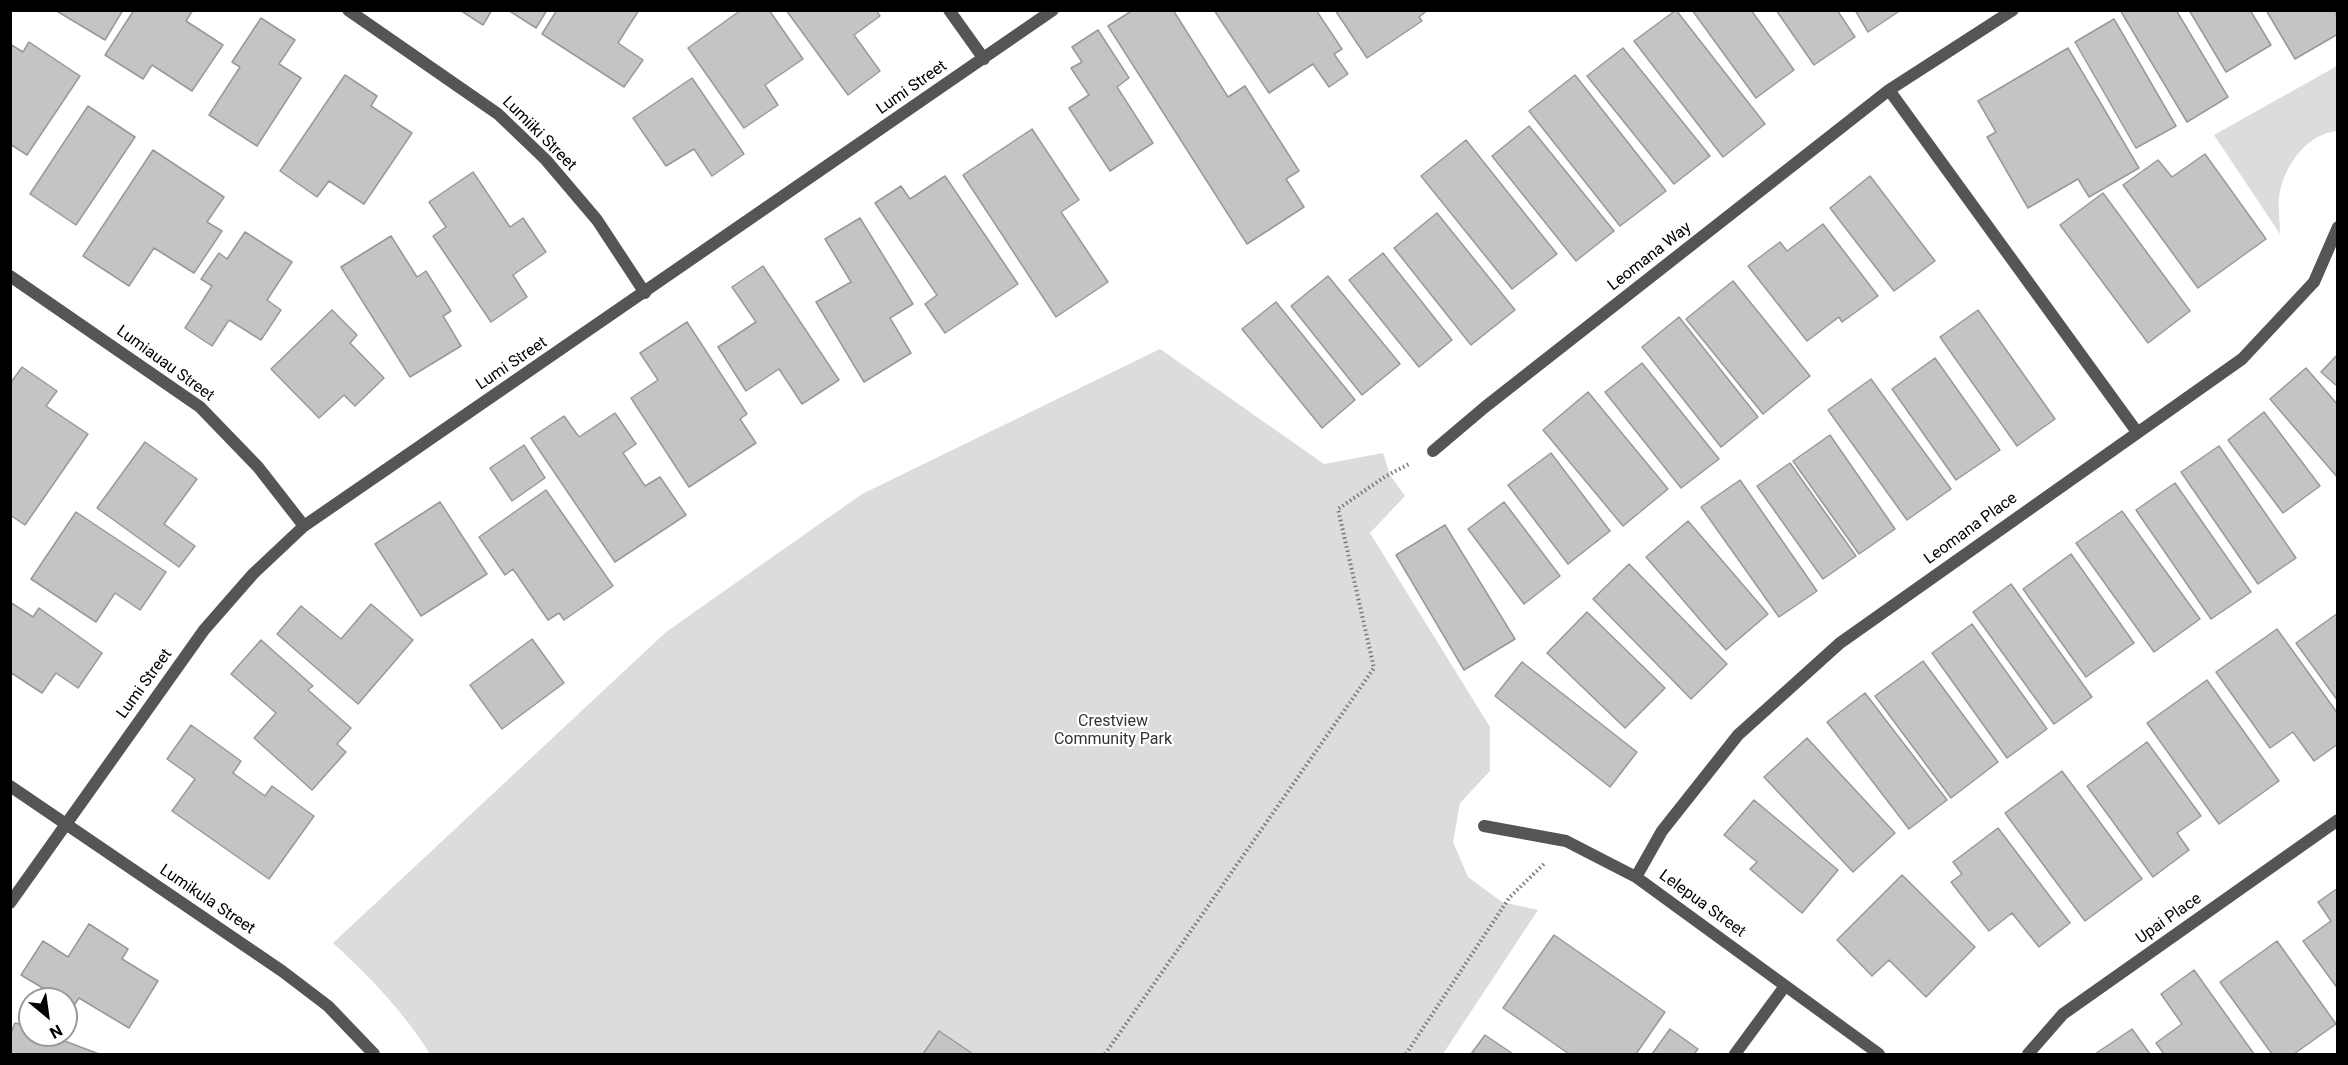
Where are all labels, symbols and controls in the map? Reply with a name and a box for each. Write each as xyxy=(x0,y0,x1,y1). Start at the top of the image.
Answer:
street label: Lumi Street xyxy=(873,57,951,119)
street label: Lumiiki Street xyxy=(498,93,580,175)
street label: Leomana Way xyxy=(1604,218,1696,296)
street label: Lumiauau Street xyxy=(112,322,218,406)
street label: Lumi Street xyxy=(473,333,551,395)
street label: Leomana Place xyxy=(1921,489,2021,569)
street label: Lumi Street xyxy=(113,646,177,722)
park label: Crestview Community Park xyxy=(1054,712,1172,750)
street label: Lumikula Street xyxy=(156,861,258,939)
street label: Lelepua Street xyxy=(1655,866,1749,942)
street label: Upai Place xyxy=(2133,889,2205,949)
north arrow xyxy=(18,987,78,1047)
text: N xyxy=(46,1020,66,1042)

